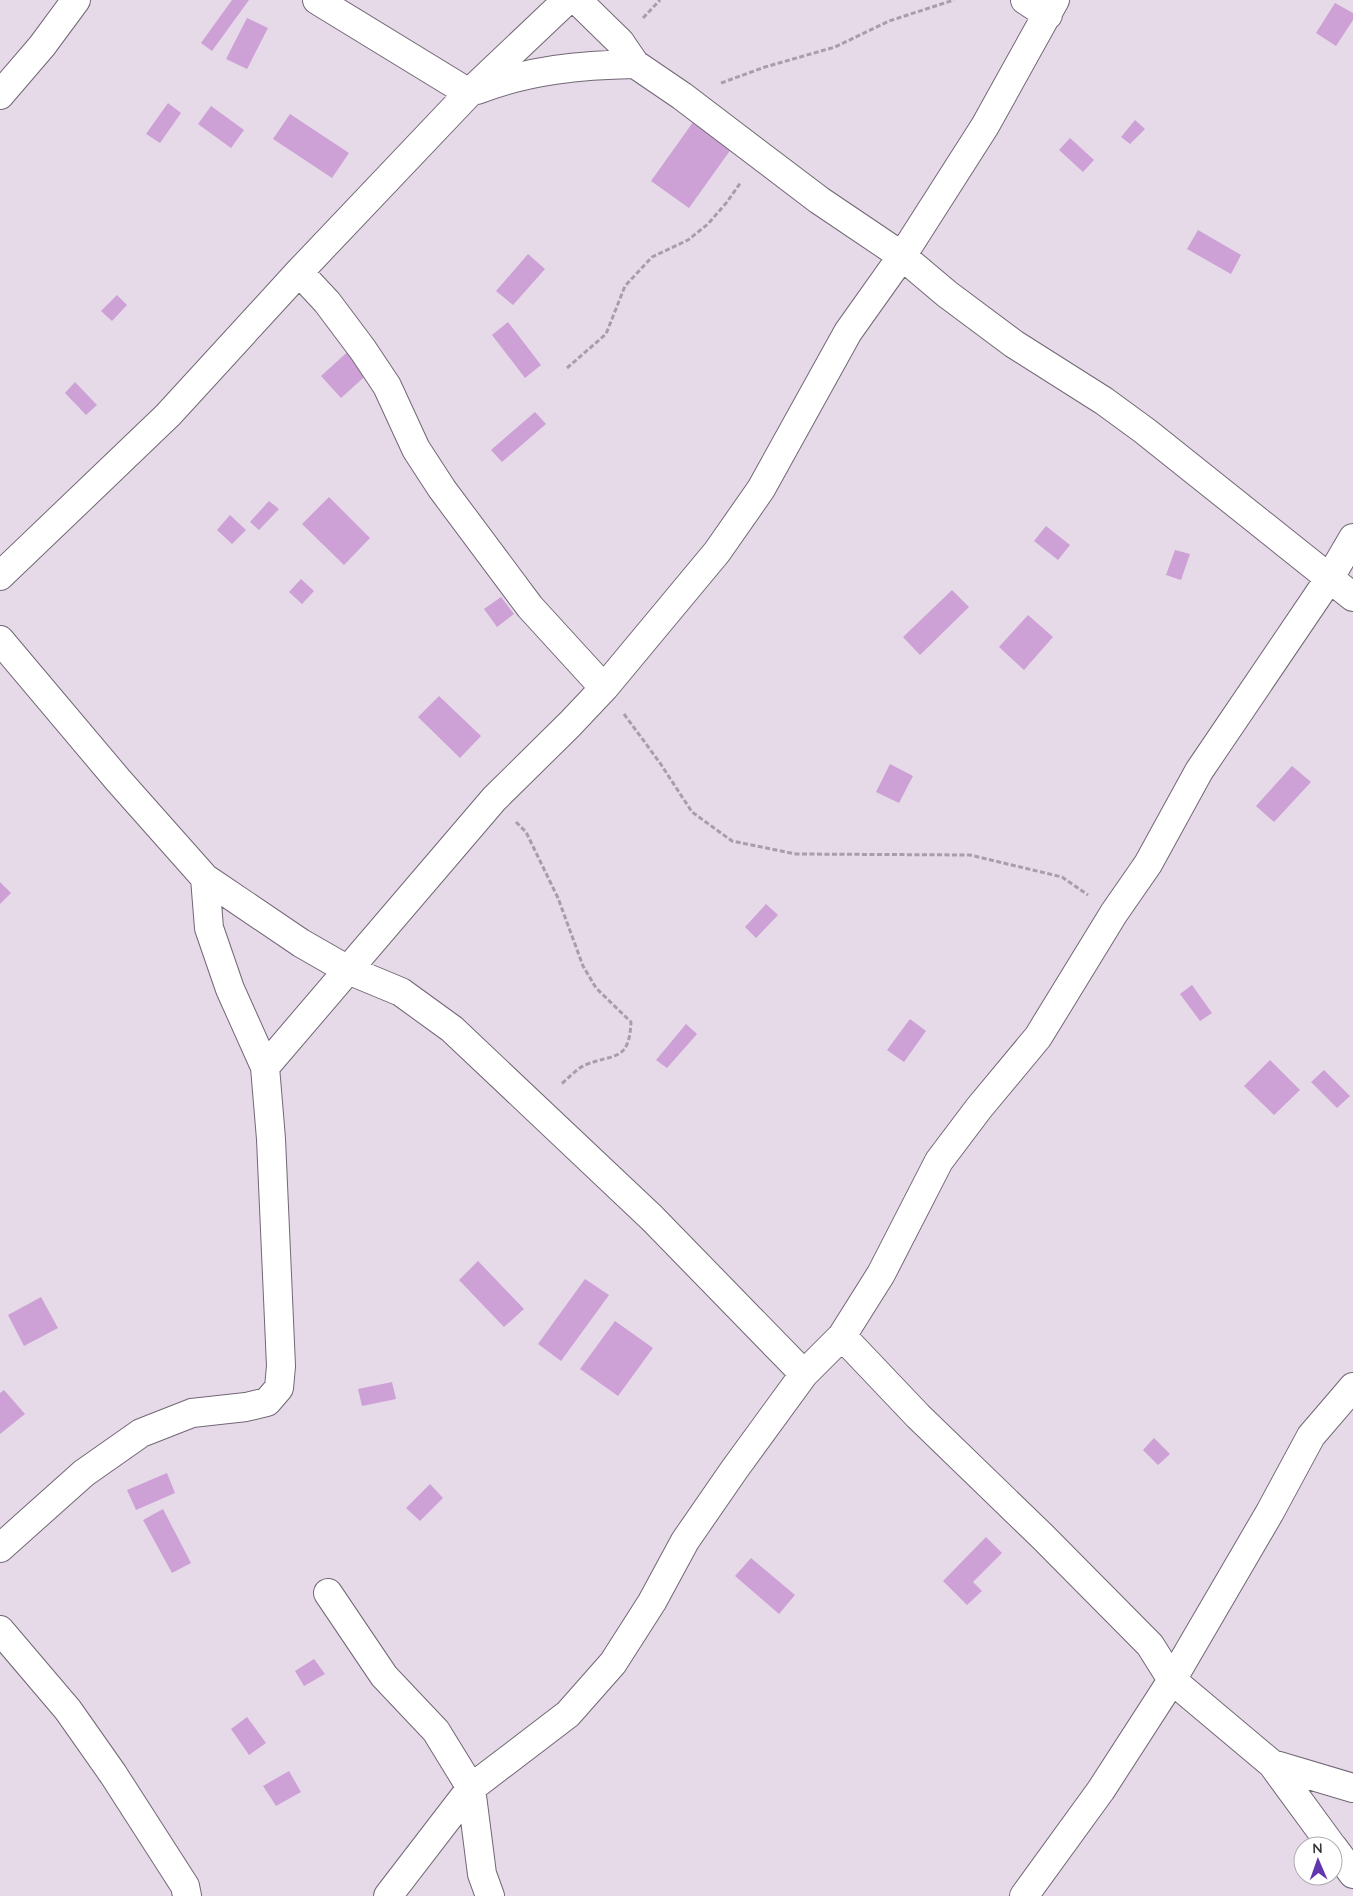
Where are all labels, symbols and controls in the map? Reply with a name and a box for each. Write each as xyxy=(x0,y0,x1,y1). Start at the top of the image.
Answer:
north arrow xyxy=(1293,1836,1343,1886)
text: N xyxy=(1312,1839,1323,1857)

